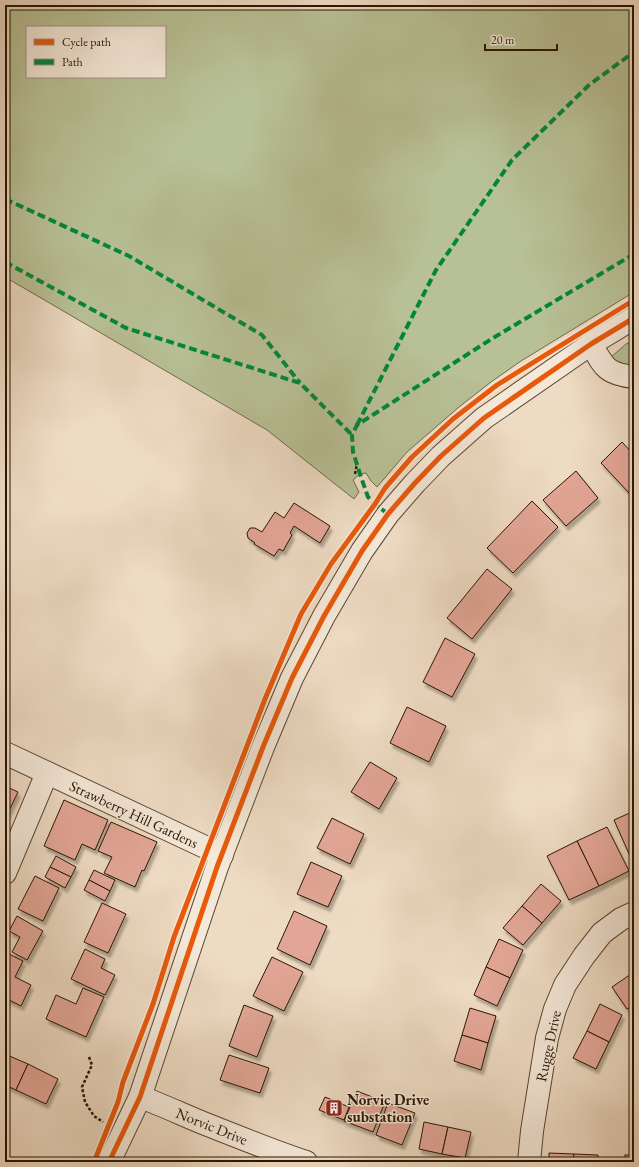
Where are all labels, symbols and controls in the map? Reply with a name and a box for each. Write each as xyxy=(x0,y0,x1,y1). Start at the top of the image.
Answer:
legend xyxy=(26,26,166,78)
scale bar xyxy=(485,26,557,52)
text: 20 m xyxy=(491,32,515,48)
text: Cycle path xyxy=(62,34,111,50)
text: Path xyxy=(62,54,83,70)
street label: Strawberry Hill Gardens xyxy=(67,776,202,852)
street label: Rugge Drive xyxy=(531,1008,565,1083)
place label: Norvic Drive substation xyxy=(347,1090,429,1126)
building icon: Norvic Drive substation xyxy=(324,1098,344,1118)
street label: Norvic Drive xyxy=(173,1103,251,1149)

